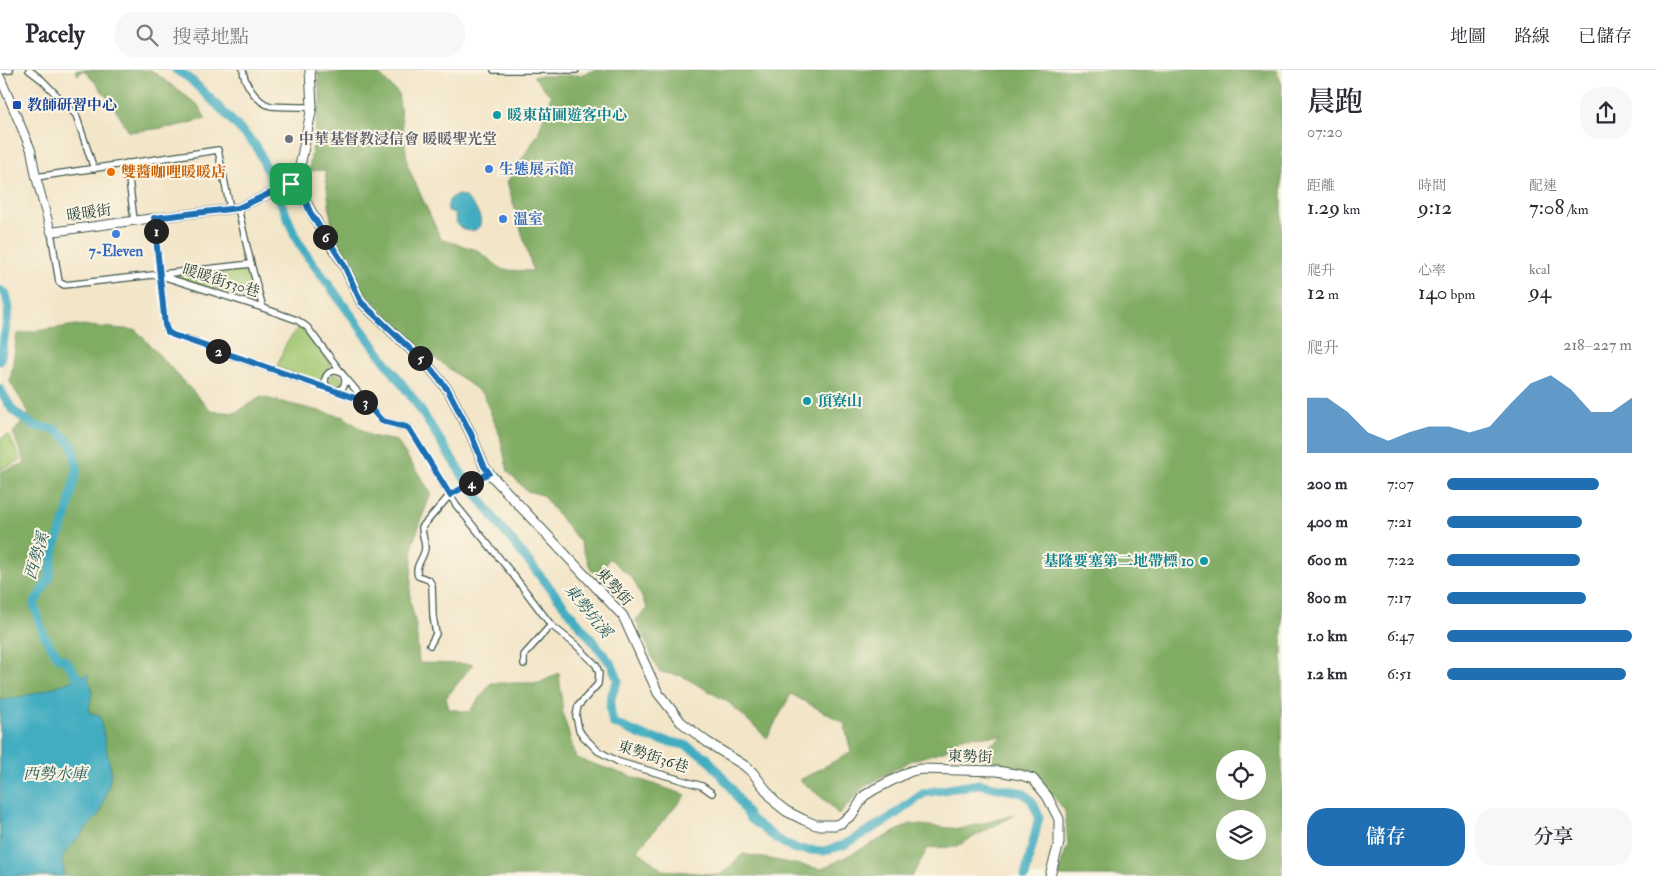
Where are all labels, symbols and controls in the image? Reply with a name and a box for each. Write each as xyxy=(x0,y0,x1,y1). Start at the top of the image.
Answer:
search box xyxy=(115,12,465,57)
text: Pacely xyxy=(25,19,85,50)
icon: search xyxy=(133,21,161,49)
text: 搜尋地點 xyxy=(173,25,249,49)
text: 地圖 xyxy=(1450,25,1486,48)
text: 路線 xyxy=(1514,25,1550,48)
text: 已儲存 xyxy=(1578,25,1632,48)
text: 晨跑 xyxy=(1307,85,1363,120)
button: share xyxy=(1580,87,1632,139)
place label: 教師研習中心 xyxy=(27,96,117,115)
marker: 教師研習中心 xyxy=(11,99,23,111)
place label: 暖東苗圃遊客中心 xyxy=(507,106,627,125)
marker: 暖東苗圃遊客中心 xyxy=(491,109,503,121)
text: 07:20 xyxy=(1307,122,1343,142)
place label: 中華基督教浸信會 暖暖聖光堂 xyxy=(299,130,497,149)
marker: 中華基督教浸信會 暖暖聖光堂 xyxy=(283,133,295,145)
place label: 生態展示館 xyxy=(499,160,574,179)
place label: 雙醬咖哩暖暖店 xyxy=(121,163,226,182)
pin xyxy=(270,163,312,205)
marker: 生態展示館 xyxy=(483,163,495,175)
marker: 雙醬咖哩暖暖店 xyxy=(105,166,117,178)
icon: arrive xyxy=(277,170,305,198)
text: 距離 xyxy=(1307,177,1335,194)
text: 時間 xyxy=(1418,177,1446,194)
text: 配速 xyxy=(1529,177,1557,194)
text: 1.29 xyxy=(1307,194,1340,221)
text: 9:12 xyxy=(1418,194,1452,221)
text: 7:08 xyxy=(1529,194,1564,221)
street label: 暖暖街 xyxy=(65,200,113,226)
text: km xyxy=(1340,201,1360,218)
text: /km xyxy=(1564,201,1589,218)
place label: 溫室 xyxy=(513,210,543,229)
marker: 溫室 xyxy=(497,213,509,225)
pin: 1 xyxy=(144,218,168,244)
text: 1 xyxy=(154,223,159,240)
pin: 6 xyxy=(312,224,338,250)
marker: 7-Eleven xyxy=(110,228,122,240)
text: 6 xyxy=(322,229,329,246)
place label: 7-Eleven xyxy=(89,242,143,261)
street label: 暖暖街530巷 xyxy=(180,260,262,302)
text: kcal xyxy=(1529,261,1550,278)
text: 爬升 xyxy=(1307,262,1335,279)
text: 心率 xyxy=(1418,262,1446,279)
text: 94 xyxy=(1529,278,1551,305)
text: 12 xyxy=(1307,279,1325,306)
text: 140 xyxy=(1418,279,1448,306)
text: m xyxy=(1325,286,1339,303)
text: bpm xyxy=(1448,286,1475,303)
text: 218–227 m xyxy=(1563,335,1632,355)
pin: 2 xyxy=(206,338,230,364)
text: 爬升 xyxy=(1307,338,1339,358)
text: 2 xyxy=(215,343,222,360)
pin: 5 xyxy=(408,346,432,370)
text: 5 xyxy=(417,350,424,367)
pin: 3 xyxy=(352,390,378,414)
place label: 頂寮山 xyxy=(817,392,862,411)
text: 3 xyxy=(363,394,368,411)
marker: 頂寮山 xyxy=(801,395,813,407)
pin: 4 xyxy=(458,470,484,496)
text: 200 m xyxy=(1307,474,1347,494)
text: 7:07 xyxy=(1387,474,1414,494)
text: 4 xyxy=(468,475,475,492)
text: 400 m xyxy=(1307,512,1348,532)
text: 7:21 xyxy=(1387,512,1412,532)
water label: 西勢溪 xyxy=(20,528,54,582)
text: 600 m xyxy=(1307,550,1347,570)
text: 7:22 xyxy=(1387,550,1415,570)
place label: 基隆要塞第二地帶標 10 xyxy=(1043,552,1194,571)
marker: 基隆要塞第二地帶標 10 xyxy=(1198,555,1210,567)
street label: 東勢街 xyxy=(592,564,636,610)
water label: 東勢坑溪 xyxy=(560,580,617,644)
text: 800 m xyxy=(1307,588,1347,608)
text: 7:17 xyxy=(1387,588,1411,608)
text: 1.0 km xyxy=(1307,626,1347,646)
text: 6:47 xyxy=(1387,626,1415,646)
text: 1.2 km xyxy=(1307,664,1347,684)
text: 6:51 xyxy=(1387,664,1412,684)
street label: 東勢街36巷 xyxy=(615,737,691,777)
street label: 東勢街 xyxy=(947,747,993,767)
map controls xyxy=(1216,750,1266,860)
button: locate xyxy=(1216,750,1266,800)
water label: 西勢水庫 xyxy=(23,764,90,784)
button: 儲存 xyxy=(1307,808,1465,866)
button: 分享 xyxy=(1475,808,1632,866)
button: layers xyxy=(1216,810,1266,860)

